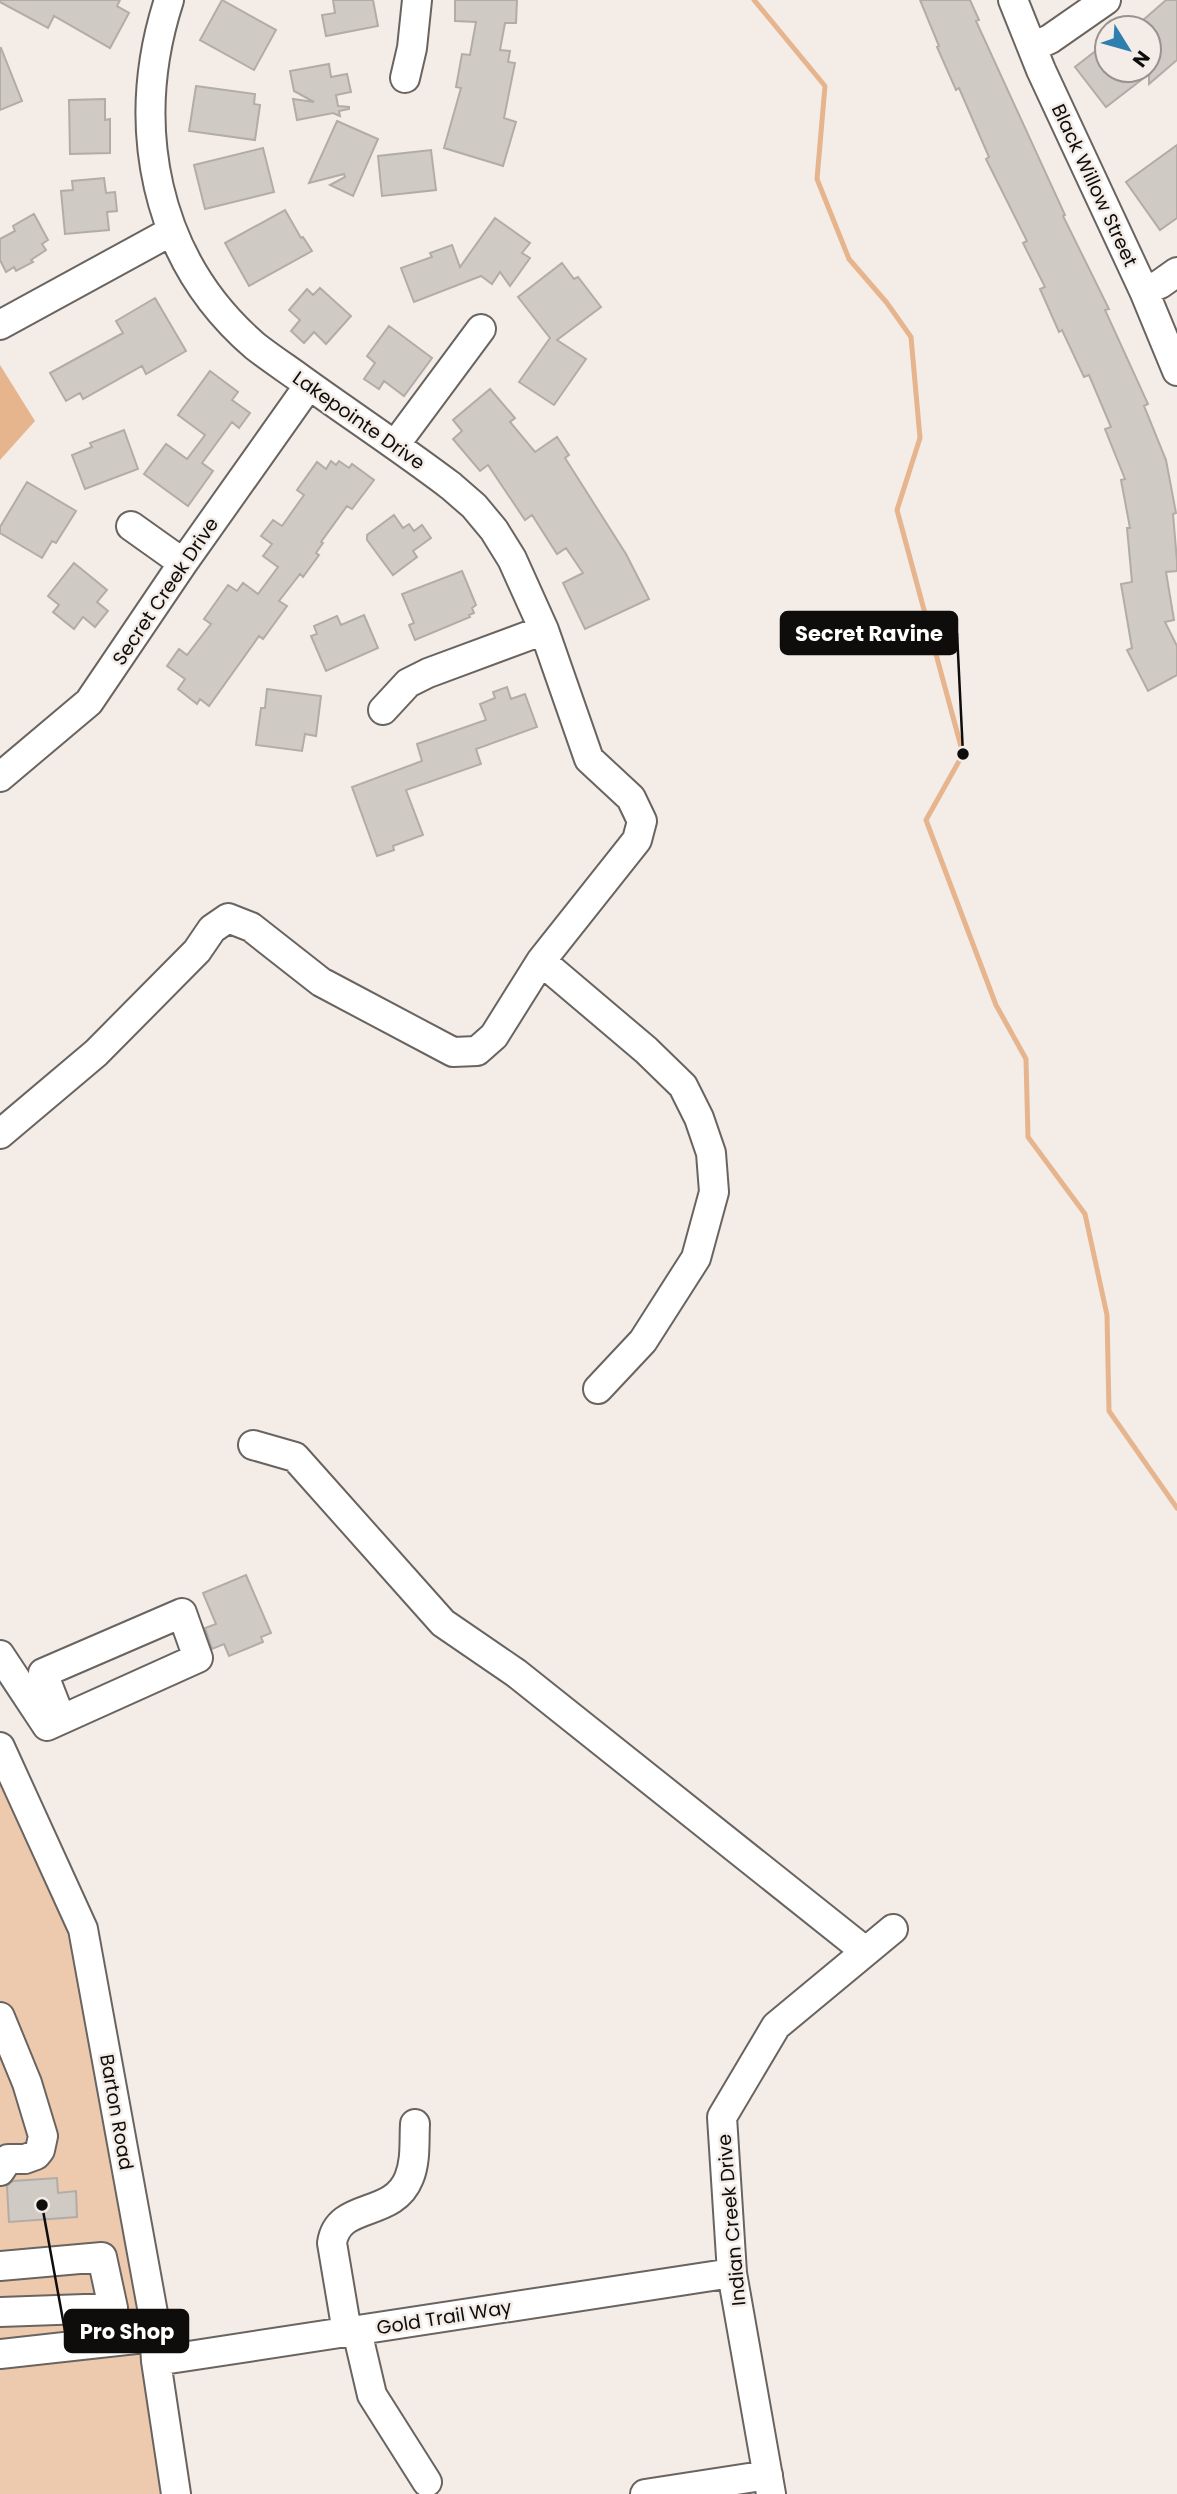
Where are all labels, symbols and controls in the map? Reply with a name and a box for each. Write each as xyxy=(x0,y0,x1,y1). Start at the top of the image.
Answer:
north arrow xyxy=(1093,14,1163,84)
text: N xyxy=(1126,45,1156,73)
street label: Black Willow Street xyxy=(1045,99,1144,271)
street label: Lakepointe Drive xyxy=(287,365,430,476)
street label: Secret Creek Drive xyxy=(106,512,225,671)
callout: Secret Ravine xyxy=(781,612,957,654)
text: Secret Ravine xyxy=(795,619,943,648)
street label: Barton Road xyxy=(93,2052,140,2172)
street label: Indian Creek Drive xyxy=(711,2133,752,2307)
street label: Gold Trail Way xyxy=(375,2293,514,2341)
callout: Pro Shop xyxy=(65,2310,188,2352)
text: Pro Shop xyxy=(80,2317,174,2346)

